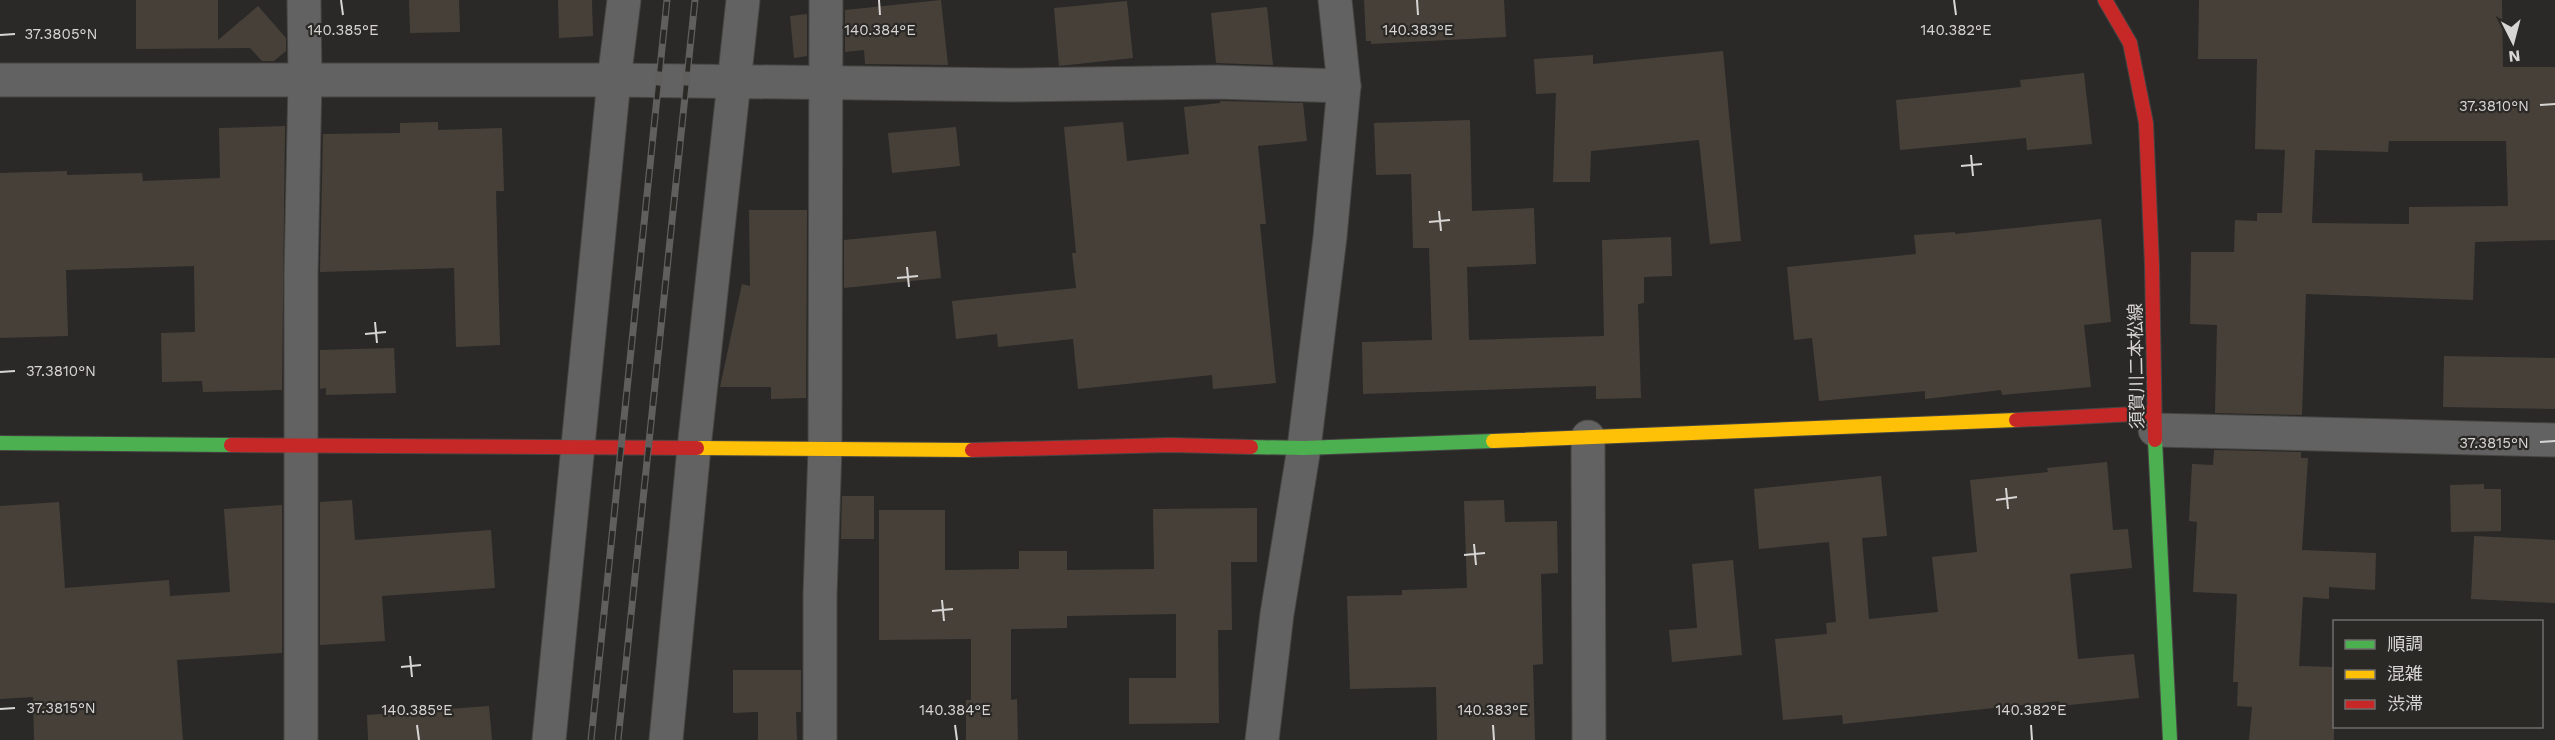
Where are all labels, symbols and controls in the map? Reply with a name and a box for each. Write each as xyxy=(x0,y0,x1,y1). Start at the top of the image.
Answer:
north arrow xyxy=(2483,12,2543,72)
text: 140.385°E xyxy=(307,21,379,39)
text: 140.384°E xyxy=(844,21,916,39)
text: 140.383°E xyxy=(1383,21,1453,39)
text: 140.382°E xyxy=(1920,21,1992,39)
text: 37.3805°N xyxy=(24,25,98,43)
text: N xyxy=(2508,46,2521,66)
text: 37.3810°N xyxy=(2459,97,2529,115)
street label: 須賀川二本松線 xyxy=(2124,303,2148,429)
text: 37.3810°N xyxy=(26,362,96,380)
text: 37.3815°N xyxy=(2459,434,2529,452)
legend xyxy=(2333,620,2543,728)
text: 順調 xyxy=(2387,633,2423,654)
text: 混雑 xyxy=(2387,663,2423,684)
text: 渋滞 xyxy=(2387,693,2423,714)
text: 37.3815°N xyxy=(26,699,96,717)
text: 140.385°E xyxy=(381,701,453,719)
text: 140.384°E xyxy=(919,701,991,719)
text: 140.383°E xyxy=(1458,701,1528,719)
text: 140.382°E xyxy=(1995,701,2067,719)

